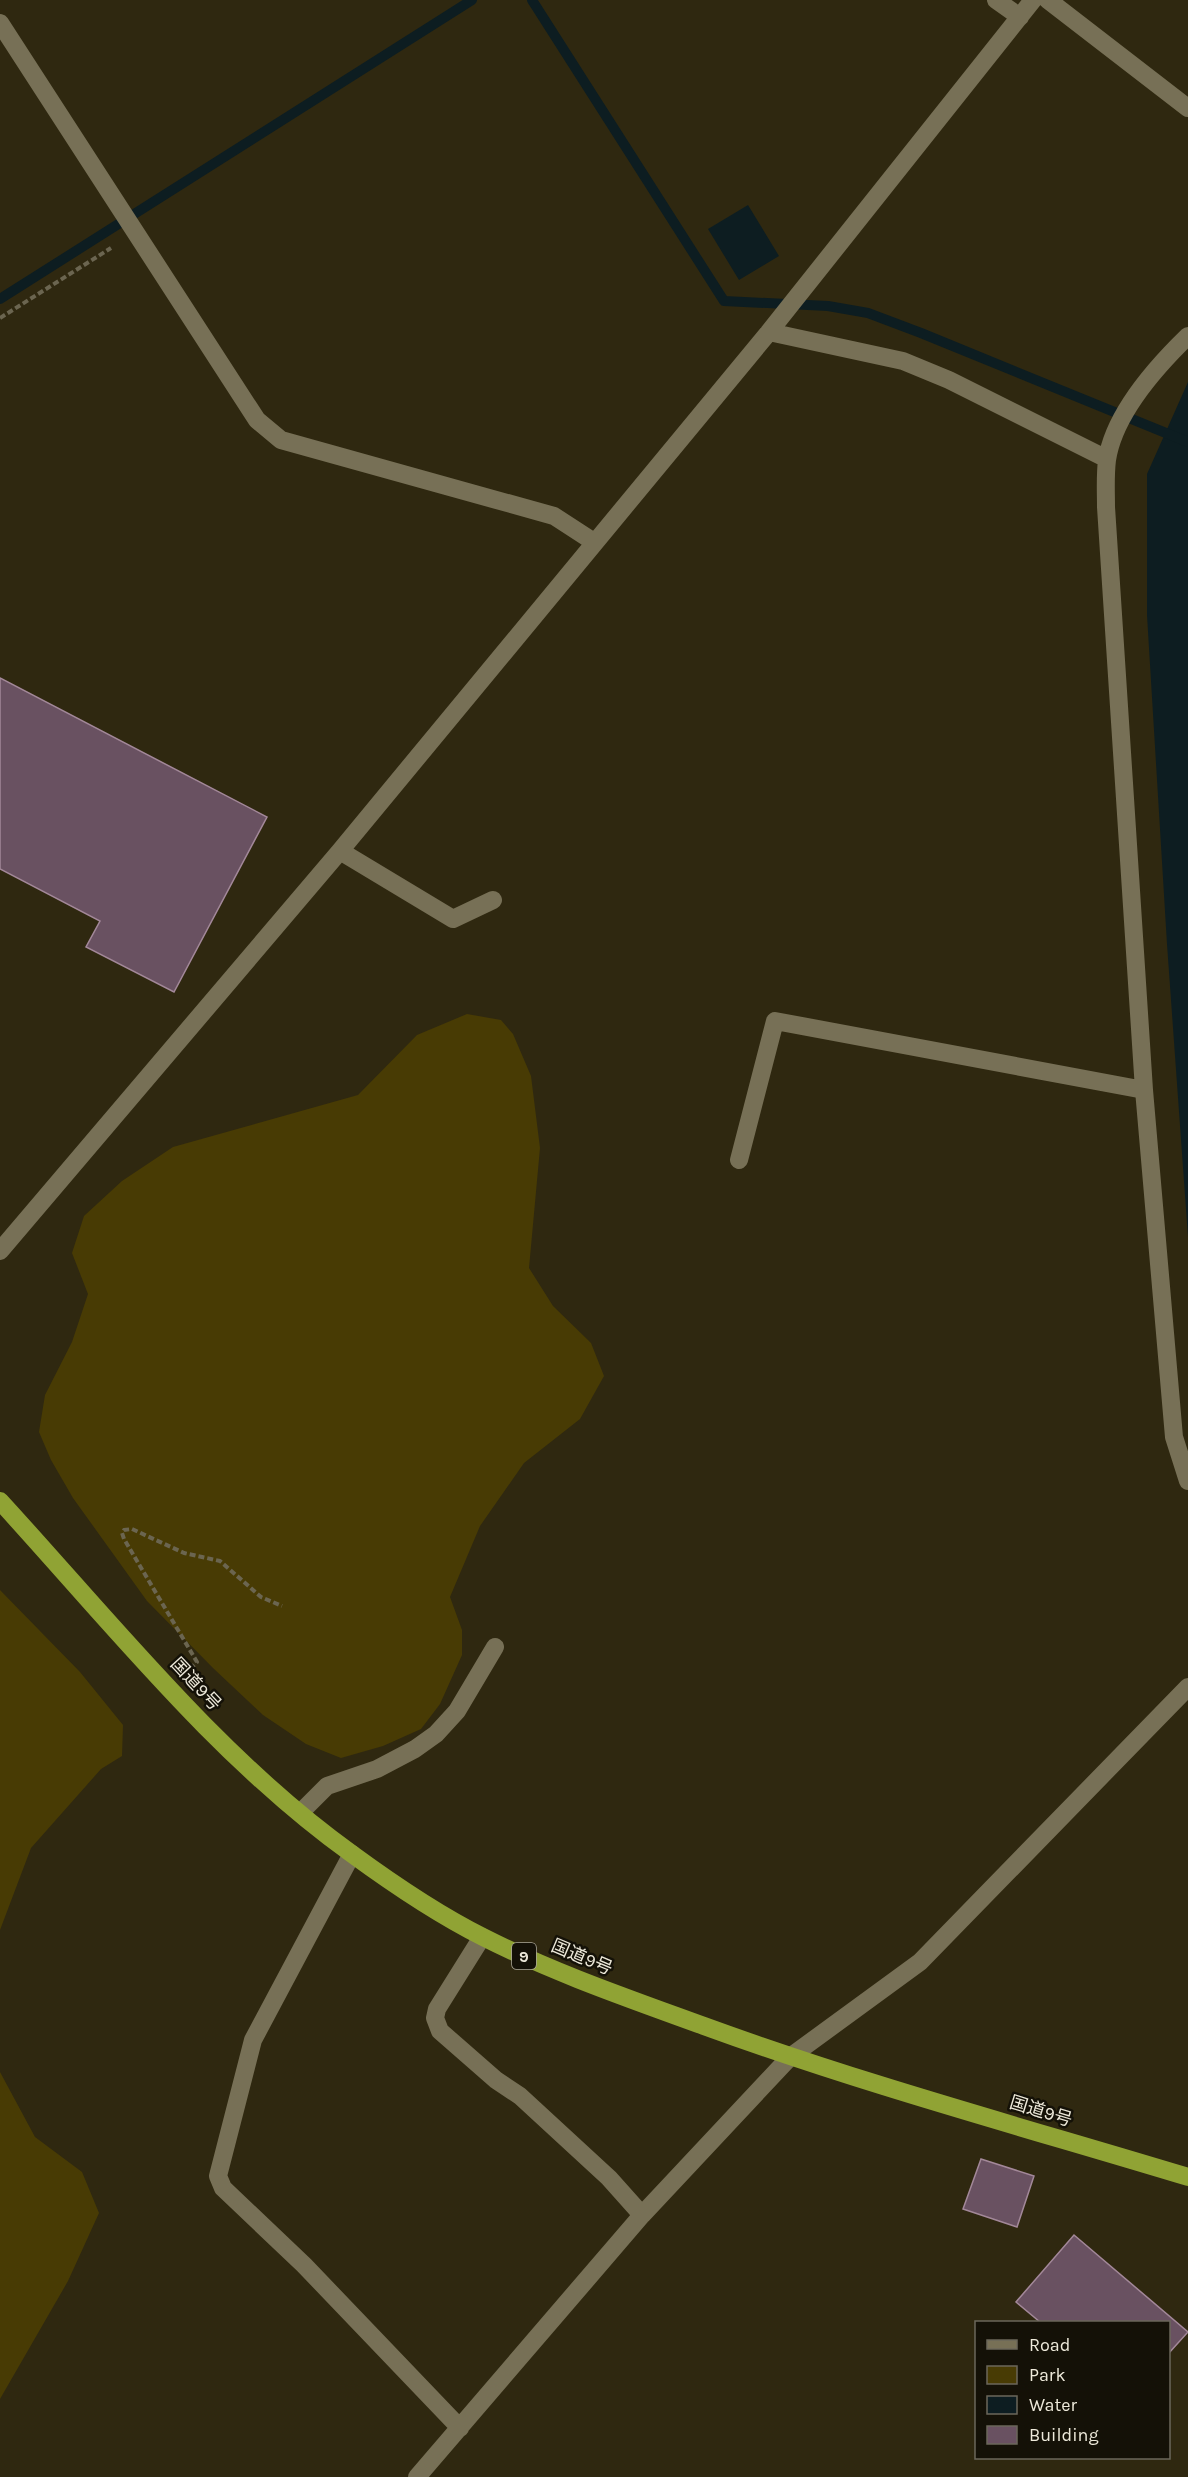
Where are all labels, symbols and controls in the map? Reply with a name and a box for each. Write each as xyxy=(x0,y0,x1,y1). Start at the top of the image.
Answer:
street label: 国道9号 xyxy=(166,1653,226,1715)
street label: 国道9号 xyxy=(548,1934,616,1980)
road number: 9 xyxy=(512,1943,536,1969)
street label: 国道9号 xyxy=(1007,2091,1075,2131)
legend xyxy=(975,2321,1170,2459)
text: Road xyxy=(1029,2334,1070,2356)
text: Park xyxy=(1029,2364,1066,2386)
text: Water xyxy=(1029,2394,1077,2416)
text: Building xyxy=(1029,2424,1099,2446)

